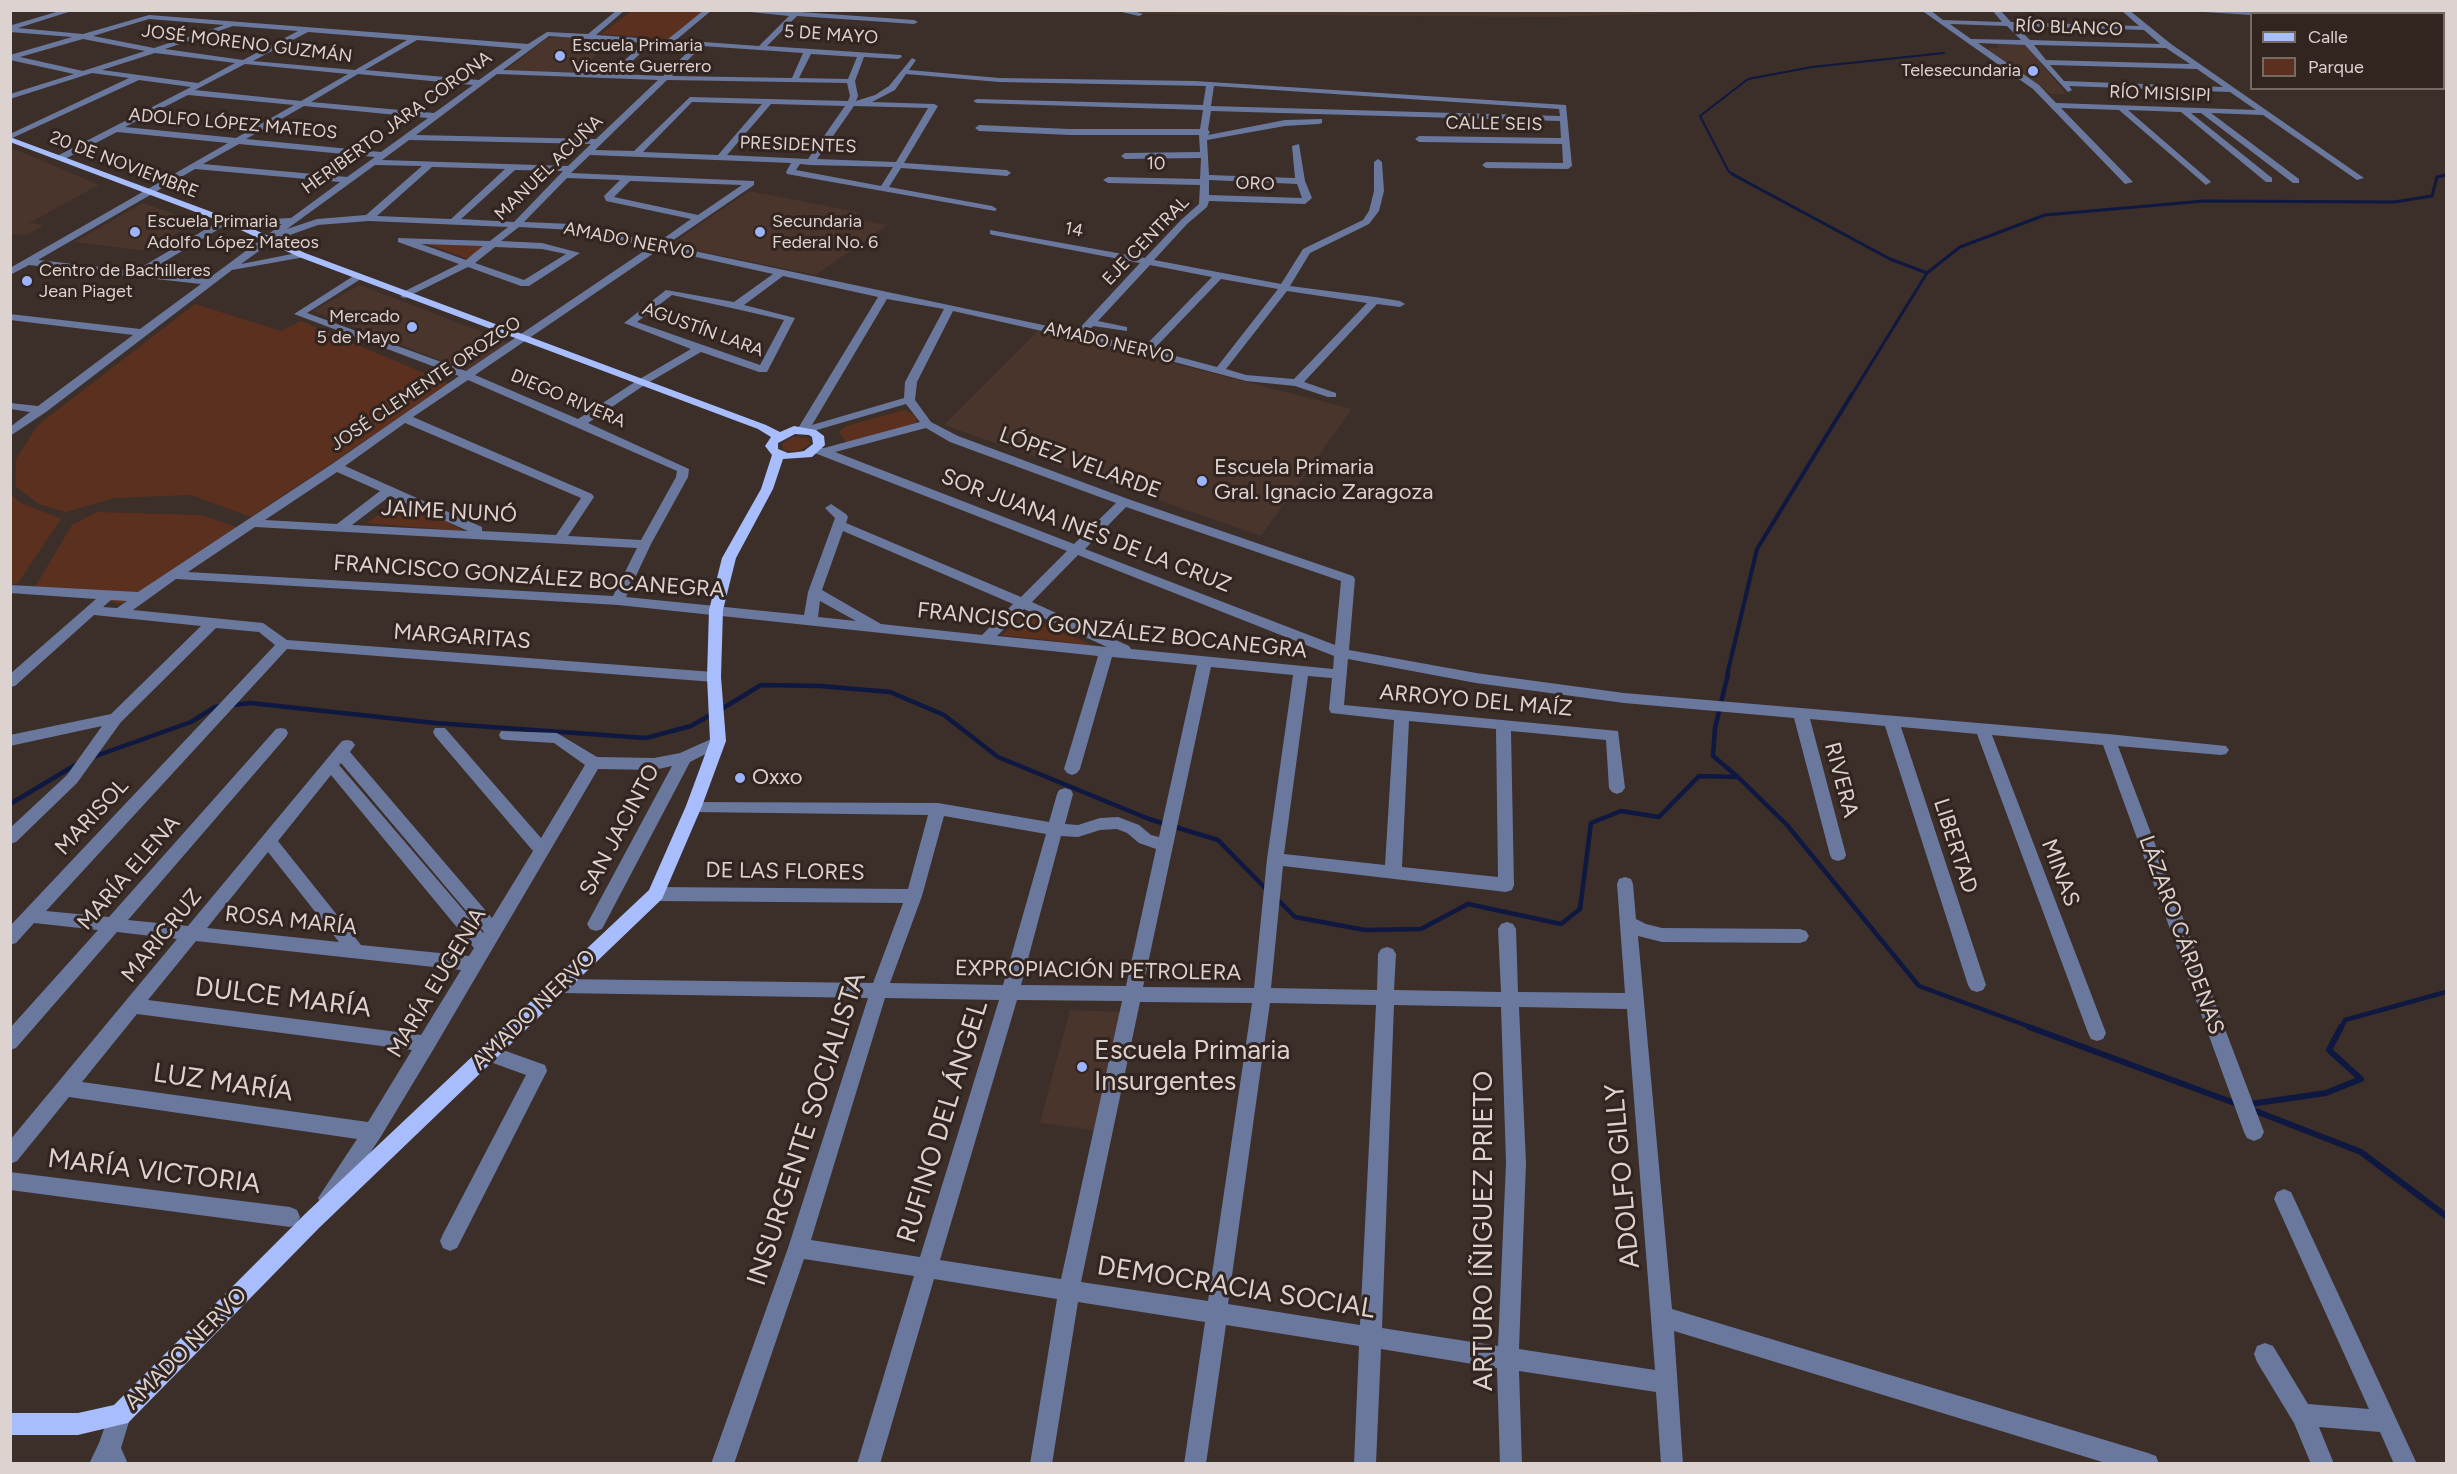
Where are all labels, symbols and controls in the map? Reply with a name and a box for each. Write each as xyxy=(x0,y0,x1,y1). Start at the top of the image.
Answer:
legend xyxy=(2250,12,2445,90)
street label: RÍO BLANCO xyxy=(2015,15,2123,41)
street label: JOSÉ MORENO GUZMÁN xyxy=(140,20,354,68)
street label: 5 DE MAYO xyxy=(783,21,879,49)
text: Calle xyxy=(2308,26,2348,48)
place label: Escuela Primaria Vicente Guerrero xyxy=(572,35,711,78)
street label: HERIBERTO JARA CORONA xyxy=(298,47,496,199)
marker: Escuela Primaria Vicente Guerrero xyxy=(553,49,567,63)
text: Parque xyxy=(2308,56,2364,78)
place label: Telesecundaria xyxy=(1901,60,2021,82)
marker: Telesecundaria xyxy=(2026,64,2040,78)
street label: RÍO MISISIPI xyxy=(2109,81,2211,107)
street label: ADOLFO LÓPEZ MATEOS xyxy=(128,104,338,144)
street label: MANUEL ACUÑA xyxy=(490,111,608,225)
street label: CALLE SEIS xyxy=(1446,112,1542,136)
street label: 20 DE NOVIEMBRE xyxy=(47,127,201,203)
street label: PRESIDENTES xyxy=(739,132,857,158)
street label: 10 xyxy=(1146,153,1166,175)
street label: ORO xyxy=(1235,173,1275,195)
street label: EJE CENTRAL xyxy=(1098,192,1194,290)
place label: Escuela Primaria Adolfo López Mateos xyxy=(147,211,319,254)
place label: Secundaria Federal No. 6 xyxy=(772,211,878,254)
street label: AMADO NERVO xyxy=(562,218,696,264)
street label: 14 xyxy=(1063,218,1085,242)
marker: Escuela Primaria Adolfo López Mateos xyxy=(128,225,142,239)
marker: Secundaria Federal No. 6 xyxy=(753,225,767,239)
place label: Centro de Bachilleres Jean Piaget xyxy=(39,260,211,302)
marker: Centro de Bachilleres Jean Piaget xyxy=(20,274,34,288)
street label: AGUSTÍN LARA xyxy=(639,298,767,362)
place label: Mercado 5 de Mayo xyxy=(316,306,400,348)
street label: JOSÉ CLEMENTE OROZCO xyxy=(327,312,525,456)
street label: AMADO NERVO xyxy=(1042,318,1176,368)
marker: Mercado 5 de Mayo xyxy=(405,320,419,334)
street label: DIEGO RIVERA xyxy=(507,365,629,433)
street label: LÓPEZ VELARDE xyxy=(995,421,1165,505)
place label: Escuela Primaria Gral. Ignacio Zaragoza xyxy=(1214,455,1433,506)
street label: SOR JUANA INÉS DE LA CRUZ xyxy=(937,463,1235,599)
marker: Escuela Primaria Gral. Ignacio Zaragoza xyxy=(1195,474,1209,488)
street label: JAIME NUNÓ xyxy=(380,495,518,529)
street label: FRANCISCO GONZÁLEZ BOCANEGRA xyxy=(333,550,725,604)
street label: FRANCISCO GONZÁLEZ BOCANEGRA xyxy=(916,597,1308,665)
street label: MARGARITAS xyxy=(392,619,532,655)
street label: ARROYO DEL MAÍZ xyxy=(1378,679,1574,723)
street label: RIVERA xyxy=(1818,740,1864,820)
street label: SAN JACINTO xyxy=(574,760,666,900)
place label: Oxxo xyxy=(752,765,803,791)
marker: Oxxo xyxy=(733,771,747,785)
street label: MARISOL xyxy=(50,773,134,861)
street label: LIBERTAD xyxy=(1927,795,1983,897)
street label: MARÍA ELENA xyxy=(72,810,186,936)
street label: LÁZARO CÁRDENAS xyxy=(2133,832,2229,1038)
street label: MINAS xyxy=(2035,836,2085,910)
street label: DE LAS FLORES xyxy=(705,857,865,887)
street label: MARICRUZ xyxy=(116,884,208,988)
street label: ROSA MARÍA xyxy=(224,901,358,941)
street label: MARÍA EUGENIA xyxy=(382,903,492,1063)
street label: AMADO NERVO xyxy=(467,944,601,1076)
street label: EXPROPIACIÓN PETROLERA xyxy=(955,955,1241,987)
street label: INSURGENTE SOCIALISTA xyxy=(741,968,873,1290)
street label: DULCE MARÍA xyxy=(193,971,373,1025)
street label: RUFINO DEL ÁNGEL xyxy=(891,997,995,1247)
place label: Escuela Primaria Insurgentes xyxy=(1094,1035,1290,1098)
street label: LUZ MARÍA xyxy=(151,1057,295,1109)
marker: Escuela Primaria Insurgentes xyxy=(1075,1060,1089,1074)
street label: ARTURO ÍÑIGUEZ PRIETO xyxy=(1468,1071,1500,1391)
street label: ADOLFO GILLY xyxy=(1599,1082,1647,1270)
street label: MARÍA VICTORIA xyxy=(46,1143,262,1201)
street label: DEMOCRACIA SOCIAL xyxy=(1095,1250,1377,1326)
street label: AMADO NERVO xyxy=(119,1282,253,1416)

